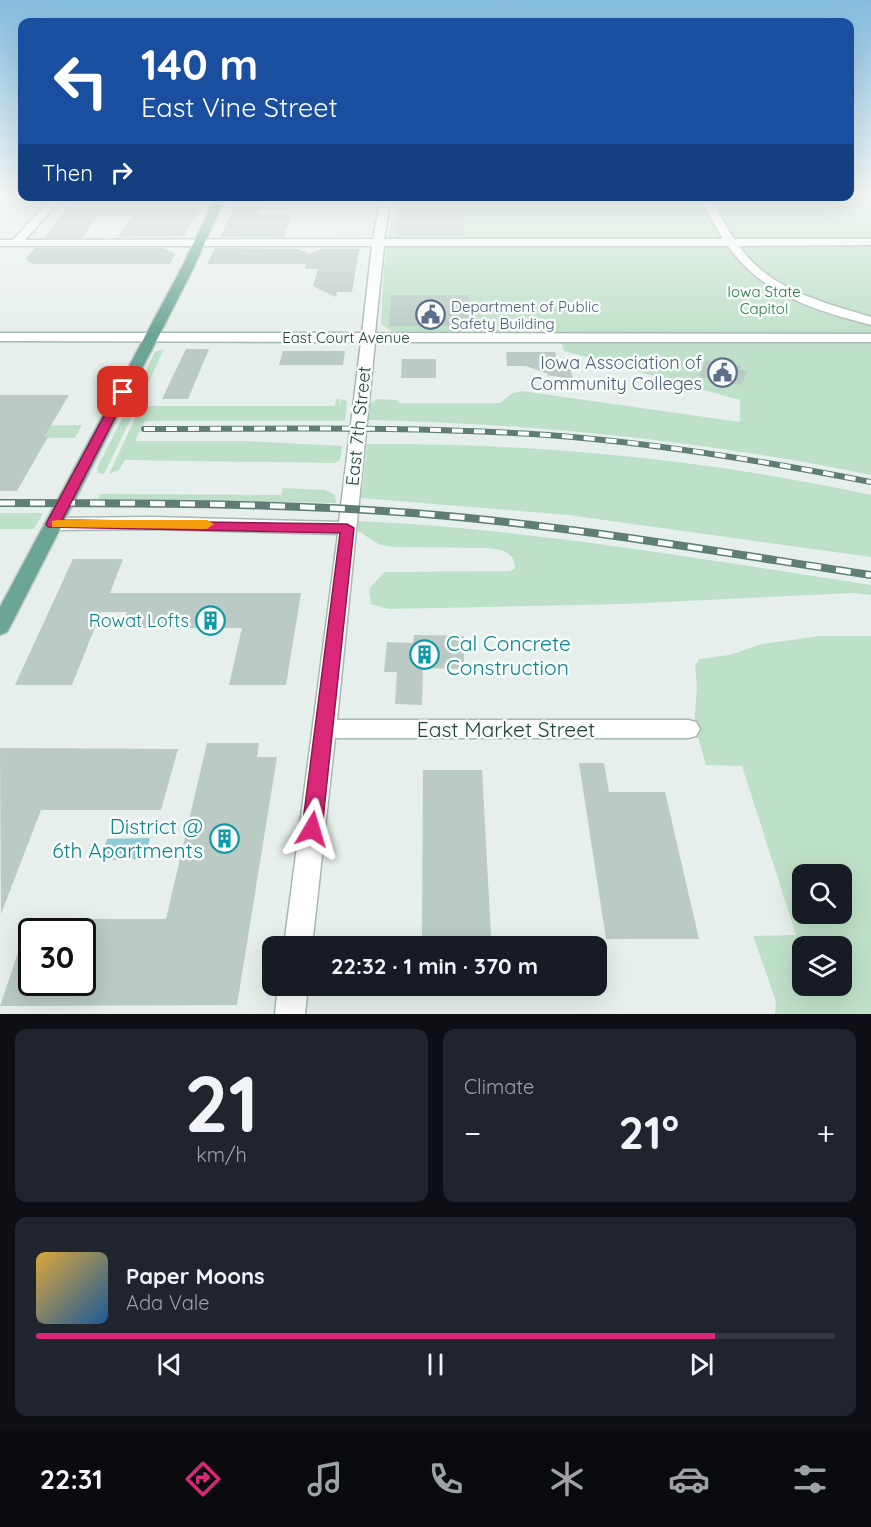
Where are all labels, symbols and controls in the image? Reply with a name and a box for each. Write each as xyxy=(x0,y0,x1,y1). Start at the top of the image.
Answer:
text: 140 m xyxy=(141,38,258,91)
icon: left xyxy=(42,42,120,120)
text: East Vine Street xyxy=(141,90,338,124)
icon: right xyxy=(105,156,138,189)
text: Then xyxy=(42,159,93,187)
park label: Iowa State Capitol xyxy=(727,282,801,318)
place label: Department of Public Safety Building xyxy=(451,297,599,333)
public building icon: Department of Public Safety Building xyxy=(414,299,446,331)
street label: East Court Avenue xyxy=(282,328,410,347)
place label: Iowa Association of Community Colleges xyxy=(531,351,703,395)
public building icon: Iowa Association of Community Colleges xyxy=(707,356,739,388)
street label: East 7th Street xyxy=(340,365,376,487)
pin xyxy=(97,366,148,417)
icon: arrive xyxy=(106,375,139,408)
building icon: Rowat Lofts xyxy=(194,604,226,636)
place label: Rowat Lofts xyxy=(89,609,189,632)
place label: Cal Concrete Construction xyxy=(446,630,571,680)
building icon: Cal Concrete Construction xyxy=(409,639,441,671)
street label: East Market Street xyxy=(417,716,595,742)
position arrow xyxy=(280,797,344,861)
place label: District @ 6th Apartments xyxy=(52,813,203,863)
building icon: District @ 6th Apartments xyxy=(208,822,240,854)
map controls xyxy=(792,864,852,996)
button: search xyxy=(792,864,852,924)
speed limit sign: 30 xyxy=(18,918,96,996)
button: layers xyxy=(792,936,852,996)
text: 22:32 · 1 min · 370 m xyxy=(331,952,538,980)
text: 21 xyxy=(184,1054,259,1152)
text: Climate xyxy=(464,1074,534,1099)
text: 21° xyxy=(618,1104,679,1160)
text: − xyxy=(464,1112,481,1153)
text: + xyxy=(816,1112,835,1153)
text: km/h xyxy=(196,1142,247,1167)
text: Paper Moons xyxy=(126,1262,265,1290)
text: Ada Vale xyxy=(126,1290,210,1315)
icon: previous xyxy=(153,1348,186,1381)
icon: pause xyxy=(419,1348,452,1381)
icon: next xyxy=(685,1348,718,1381)
icon: directions xyxy=(182,1458,224,1500)
icon: music xyxy=(304,1458,346,1500)
icon: phone xyxy=(425,1458,467,1500)
icon: climate xyxy=(546,1458,588,1500)
icon: car xyxy=(668,1458,710,1500)
icon: filters xyxy=(789,1458,831,1500)
text: 22:31 xyxy=(40,1462,103,1496)

